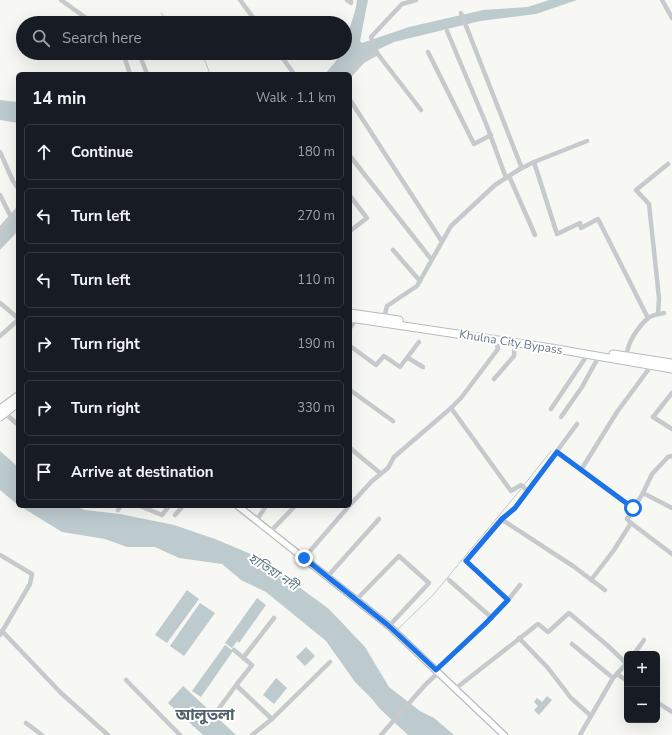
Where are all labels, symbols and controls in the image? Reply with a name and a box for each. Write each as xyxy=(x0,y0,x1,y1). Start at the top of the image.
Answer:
search box xyxy=(16,16,352,60)
icon: search xyxy=(30,27,52,49)
text: Search here xyxy=(62,28,142,48)
text: 14 min xyxy=(32,87,86,110)
text: Walk · 1.1 km xyxy=(256,89,336,107)
icon: ahead xyxy=(33,141,55,163)
text: Continue xyxy=(71,142,133,162)
text: 180 m xyxy=(297,143,335,161)
icon: left xyxy=(33,205,55,227)
text: Turn left xyxy=(71,206,130,226)
text: 270 m xyxy=(297,207,335,225)
icon: left xyxy=(33,269,55,291)
text: Turn left xyxy=(71,270,130,290)
text: 110 m xyxy=(297,271,335,289)
street label: Khulna City Bypass xyxy=(458,326,564,358)
icon: right xyxy=(33,333,55,355)
text: Turn right xyxy=(71,334,140,354)
text: 190 m xyxy=(297,335,335,353)
icon: right xyxy=(33,397,55,419)
text: Turn right xyxy=(71,398,140,418)
text: 330 m xyxy=(297,399,335,417)
icon: arrive xyxy=(33,461,55,483)
text: Arrive at destination xyxy=(71,462,214,482)
route start xyxy=(624,499,642,517)
water label: হাতিয়া নদী xyxy=(244,549,304,596)
route end xyxy=(295,549,313,567)
map controls xyxy=(624,651,660,723)
button: + xyxy=(624,651,660,687)
button: − xyxy=(624,687,660,723)
district label: আলুতলা xyxy=(174,704,235,726)

